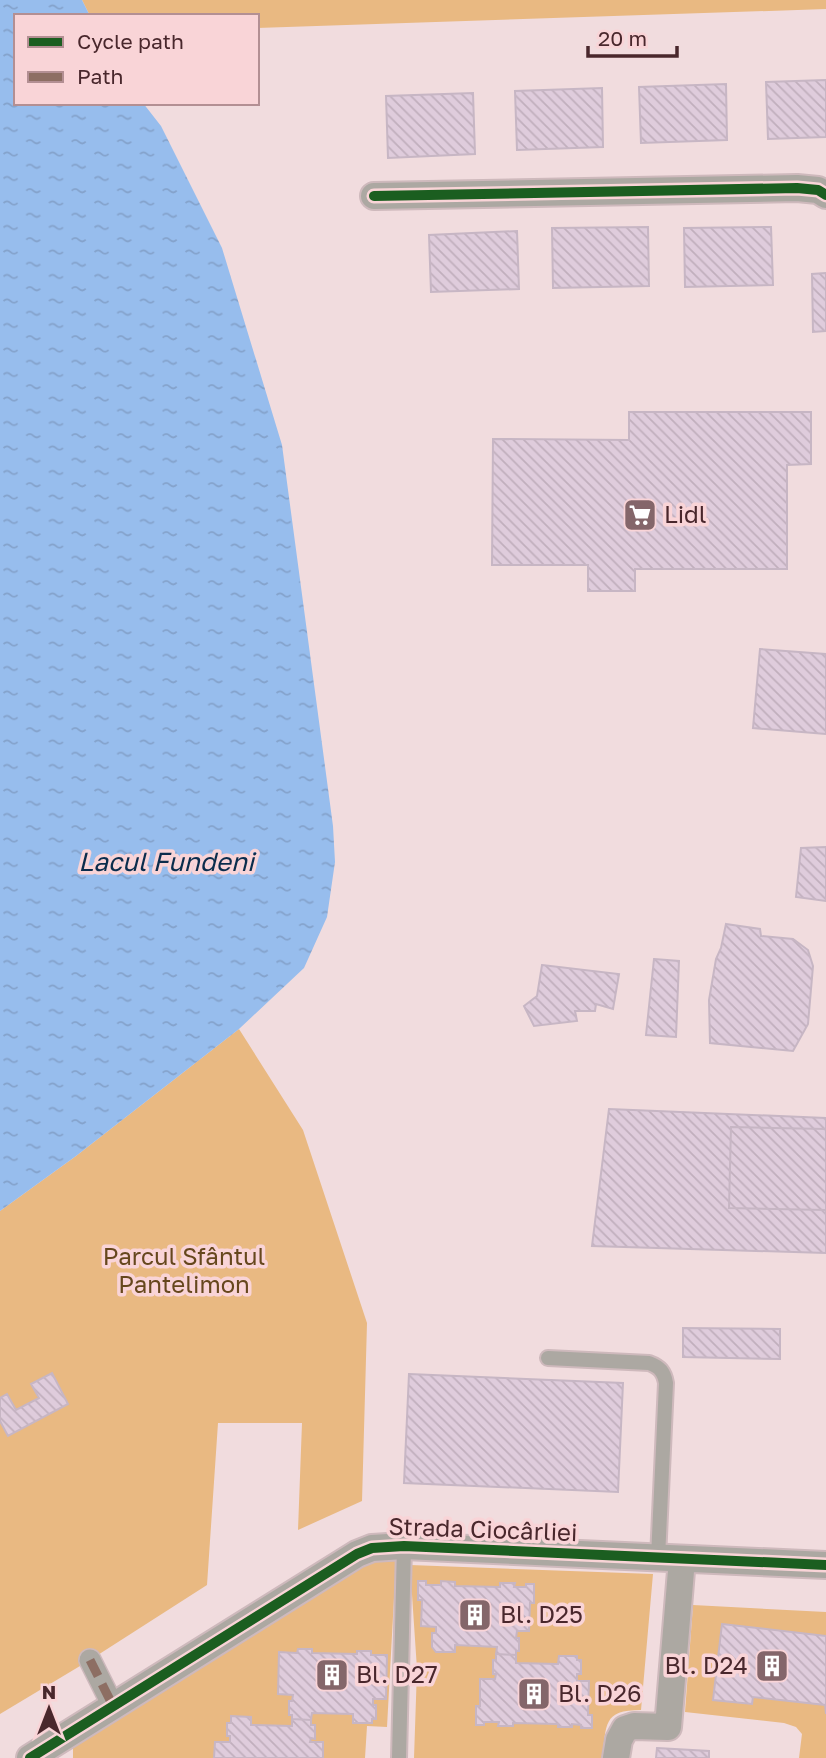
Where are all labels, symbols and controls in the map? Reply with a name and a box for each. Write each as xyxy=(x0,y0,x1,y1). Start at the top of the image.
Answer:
legend xyxy=(14,14,259,105)
scale bar xyxy=(588,14,677,58)
text: 20 m xyxy=(598,25,647,51)
text: Cycle path xyxy=(77,28,184,54)
text: Path xyxy=(77,63,124,89)
supermarket icon: Lidl xyxy=(621,496,659,534)
place label: Lidl xyxy=(664,499,707,528)
water label: Lacul Fundeni xyxy=(78,846,257,877)
park label: Parcul Sfântul Pantelimon xyxy=(103,1241,265,1298)
street label: Strada Ciocârliei xyxy=(388,1511,578,1546)
building icon: Bl. D25 xyxy=(456,1596,494,1634)
place label: Bl. D25 xyxy=(500,1599,583,1628)
building icon: Bl. D24 xyxy=(753,1647,791,1685)
place label: Bl. D24 xyxy=(664,1650,748,1679)
building icon: Bl. D27 xyxy=(313,1656,351,1694)
place label: Bl. D27 xyxy=(356,1659,438,1688)
north arrow xyxy=(14,1674,84,1744)
building icon: Bl. D26 xyxy=(515,1675,553,1713)
place label: Bl. D26 xyxy=(558,1678,641,1707)
text: N xyxy=(42,1680,56,1703)

